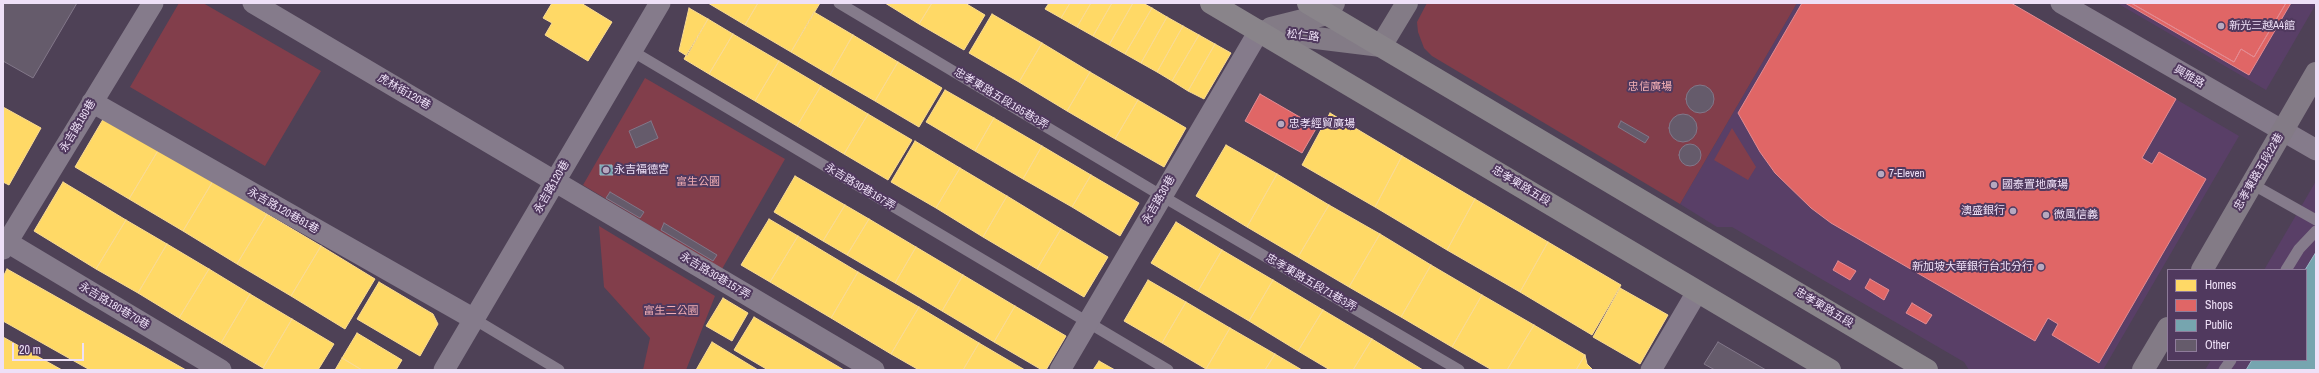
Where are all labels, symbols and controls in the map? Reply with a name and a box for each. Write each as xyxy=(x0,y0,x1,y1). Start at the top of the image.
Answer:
place label: 新光三越A4館 xyxy=(2229,19,2295,33)
marker: 新光三越A4館 xyxy=(2216,21,2226,31)
street label: 松仁路 xyxy=(1286,27,1320,45)
street label: 興雅路 xyxy=(2171,63,2207,91)
street label: 忠孝東路五段165巷3弄 xyxy=(951,66,1051,132)
street label: 虎林街120巷 xyxy=(375,72,433,112)
park label: 忠信廣場 xyxy=(1628,80,1672,94)
street label: 永吉路180巷 xyxy=(57,97,99,155)
place label: 忠孝經貿廣場 xyxy=(1289,117,1355,131)
marker: 忠孝經貿廣場 xyxy=(1276,119,1286,129)
street label: 忠孝東路五段22巷 xyxy=(2232,131,2286,213)
street label: 永吉路120巷 xyxy=(532,158,572,216)
street label: 永吉路30巷167弄 xyxy=(822,161,898,213)
place label: 永吉福德宮 xyxy=(614,163,669,177)
street label: 忠孝東路五段 xyxy=(1489,163,1553,209)
marker: 永吉福德宮 xyxy=(601,165,611,175)
place label: 7-Eleven xyxy=(1889,167,1925,181)
marker: 7-Eleven xyxy=(1876,169,1886,179)
street label: 永吉路30巷 xyxy=(1140,173,1178,227)
park label: 富生公園 xyxy=(676,175,720,189)
place label: 國泰置地廣場 xyxy=(2002,178,2068,192)
marker: 國泰置地廣場 xyxy=(1989,180,1999,190)
street label: 永吉路120巷81巷 xyxy=(245,185,321,237)
place label: 澳盛銀行 xyxy=(1961,204,2005,218)
marker: 澳盛銀行 xyxy=(2008,206,2018,216)
place label: 微風信義 xyxy=(2054,208,2098,222)
marker: 微風信義 xyxy=(2041,210,2051,220)
street label: 永吉路30巷157弄 xyxy=(677,250,753,302)
street label: 忠孝東路五段71巷3弄 xyxy=(1263,252,1359,314)
place label: 新加坡大華銀行台北分行 xyxy=(1912,260,2033,274)
marker: 新加坡大華銀行台北分行 xyxy=(2036,262,2046,272)
legend xyxy=(2167,269,2307,361)
text: Homes xyxy=(2205,277,2236,293)
street label: 永吉路180巷70巷 xyxy=(76,280,152,332)
street label: 忠孝東路五段 xyxy=(1792,285,1856,331)
text: Shops xyxy=(2205,297,2233,313)
park label: 富生二公園 xyxy=(644,304,698,318)
text: Public xyxy=(2205,317,2232,333)
scale bar xyxy=(14,335,86,361)
text: Other xyxy=(2205,337,2230,353)
text: 20 m xyxy=(19,342,41,358)

